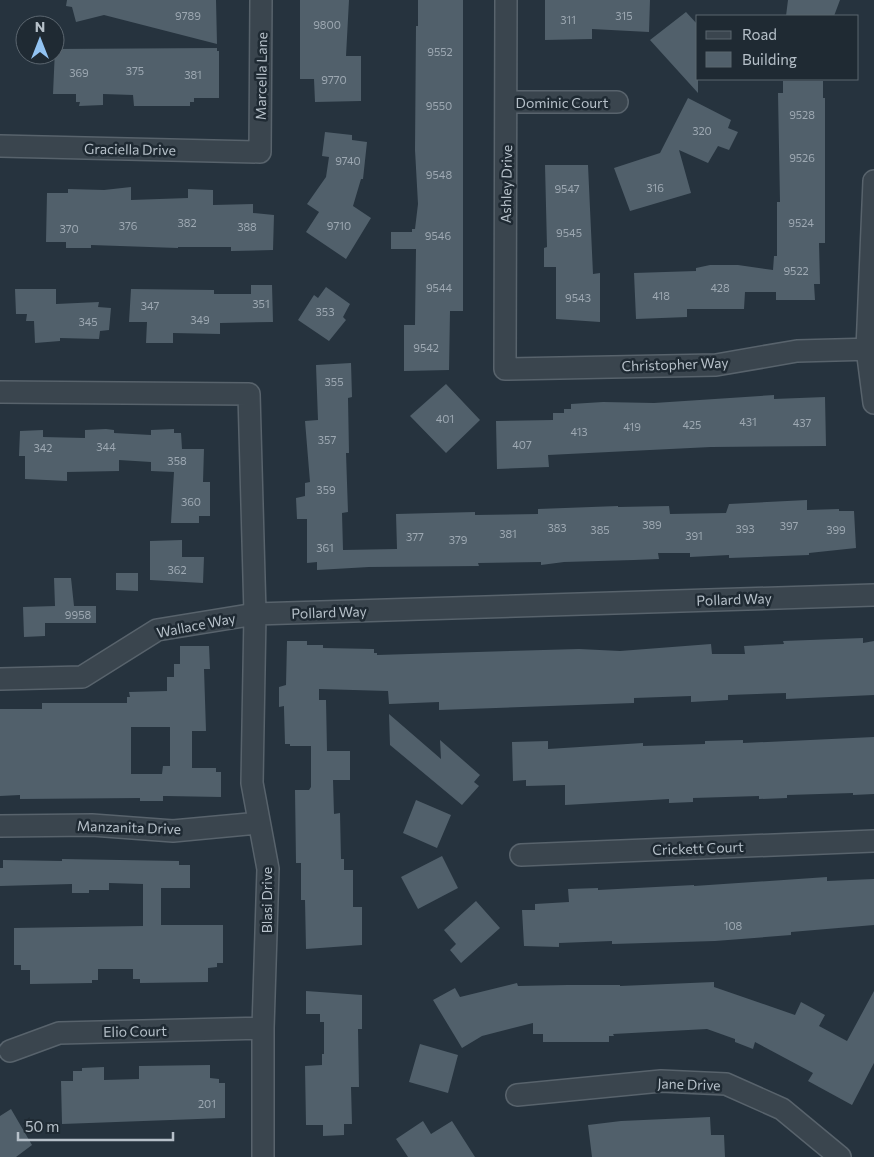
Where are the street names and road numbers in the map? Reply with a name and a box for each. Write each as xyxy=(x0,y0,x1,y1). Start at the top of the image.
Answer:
street label: Marcella Lane xyxy=(252,32,270,120)
street label: Dominic Court xyxy=(516,94,609,111)
street label: Graciella Drive xyxy=(84,140,176,158)
street label: Ashley Drive xyxy=(497,145,515,223)
street label: Christopher Way xyxy=(621,354,729,374)
street label: Pollard Way xyxy=(696,589,772,609)
street label: Pollard Way xyxy=(291,602,367,622)
street label: Wallace Way xyxy=(155,609,237,641)
street label: Manzanita Drive xyxy=(77,817,181,837)
street label: Crickett Court xyxy=(652,838,744,858)
street label: Blasi Drive xyxy=(258,867,275,933)
street label: Elio Court xyxy=(103,1022,167,1040)
street label: Jane Drive xyxy=(657,1074,721,1094)

